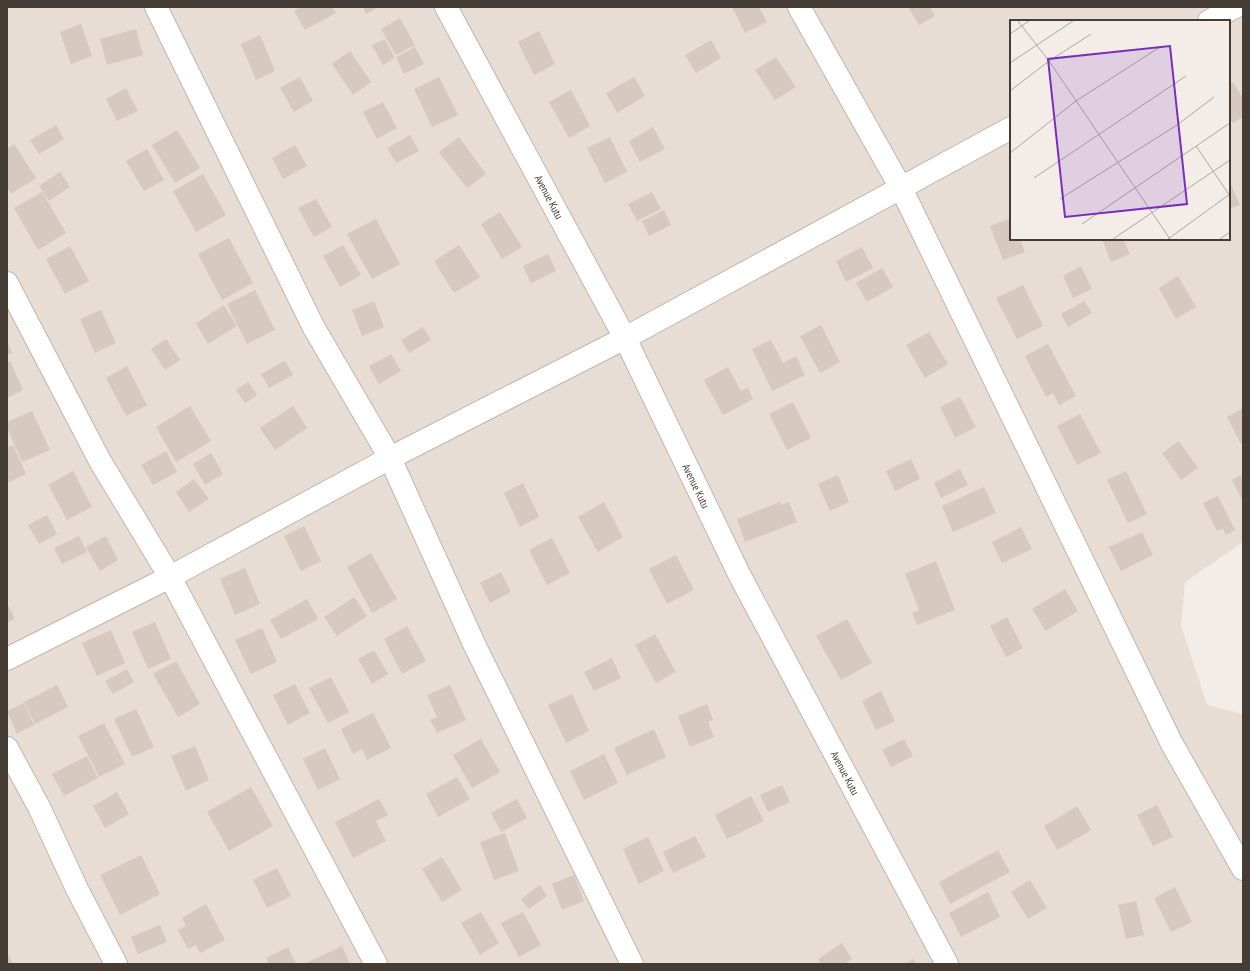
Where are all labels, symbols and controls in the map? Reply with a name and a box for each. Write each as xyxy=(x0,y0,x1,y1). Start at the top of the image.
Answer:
inset map xyxy=(1010,20,1230,240)
street label: Avenue Kutu xyxy=(532,173,567,222)
street label: Avenue Kutu xyxy=(679,461,713,511)
street label: Avenue Kutu xyxy=(828,749,863,798)

